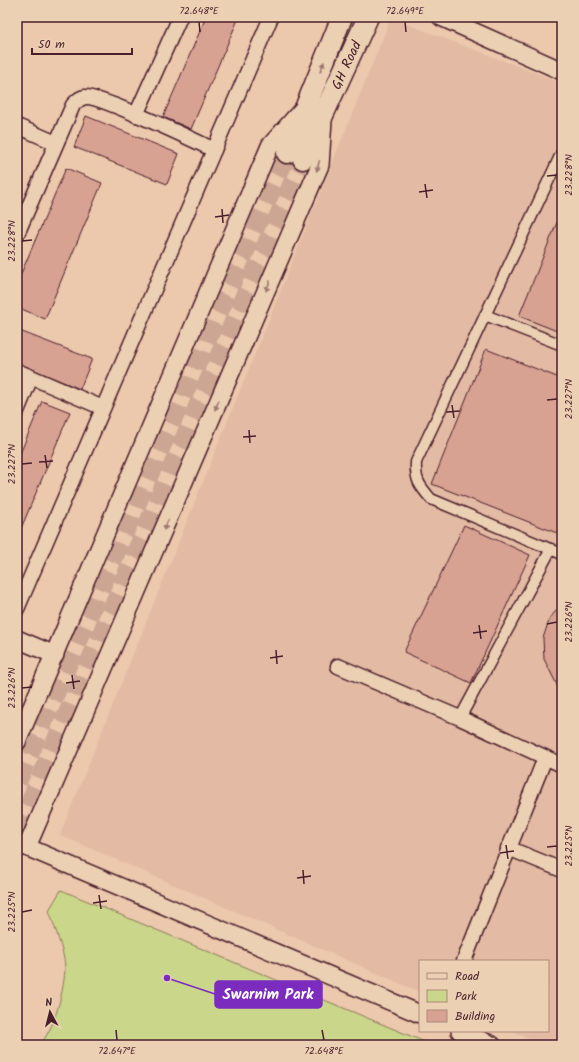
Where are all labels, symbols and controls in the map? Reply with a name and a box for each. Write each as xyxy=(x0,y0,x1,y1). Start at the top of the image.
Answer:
text: 72.648°E xyxy=(179,3,220,19)
text: 72.649°E xyxy=(386,3,425,19)
scale bar xyxy=(32,30,132,56)
text: 50 m xyxy=(38,35,65,54)
street label: GH Road xyxy=(326,36,368,93)
one-way arrow xyxy=(319,61,325,73)
text: 23.228°N xyxy=(561,154,577,196)
one-way arrow xyxy=(315,160,321,173)
text: 23.228°N xyxy=(4,220,20,262)
one-way arrow xyxy=(265,280,271,292)
text: 23.227°N xyxy=(561,379,577,419)
one-way arrow xyxy=(214,400,220,411)
text: 23.227°N xyxy=(4,444,20,484)
one-way arrow xyxy=(162,519,168,531)
text: 23.226°N xyxy=(561,601,577,643)
text: 23.226°N xyxy=(4,667,20,709)
text: 23.225°N xyxy=(561,825,577,867)
text: 23.225°N xyxy=(4,891,20,933)
legend xyxy=(419,960,549,1032)
text: Road xyxy=(455,967,480,986)
callout: Swarnim Park xyxy=(215,981,322,1008)
text: Swarnim Park xyxy=(223,983,314,1007)
text: Park xyxy=(455,987,477,1006)
north arrow xyxy=(30,992,70,1032)
text: N xyxy=(44,994,53,1012)
text: Building xyxy=(455,1007,495,1026)
text: 72.647°E xyxy=(98,1043,137,1059)
text: 72.648°E xyxy=(304,1043,345,1059)

